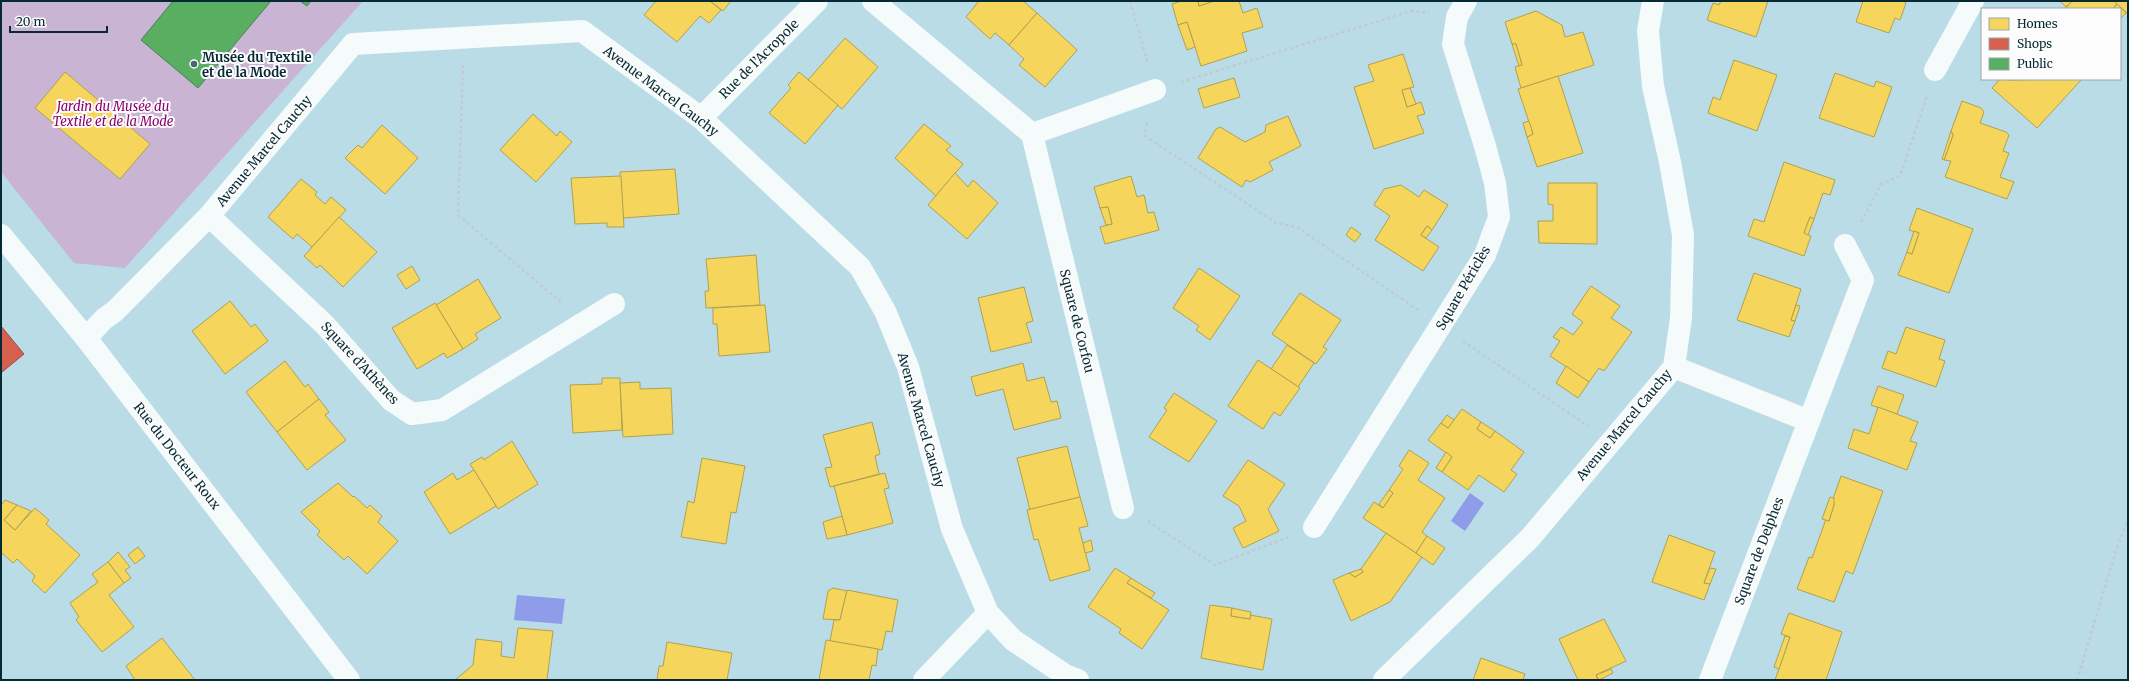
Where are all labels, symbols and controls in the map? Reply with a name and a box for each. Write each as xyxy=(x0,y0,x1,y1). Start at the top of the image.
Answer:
scale bar xyxy=(10,8,107,34)
legend xyxy=(1981,8,2121,80)
text: 20 m xyxy=(16,14,45,29)
street label: Rue de l’Acropole xyxy=(716,15,803,102)
text: Homes xyxy=(2017,16,2058,31)
text: Shops xyxy=(2017,36,2052,51)
street label: Avenue Marcel Cauchy xyxy=(599,41,722,140)
place label: Musée du Textile et de la Mode xyxy=(202,49,312,81)
text: Public xyxy=(2017,56,2053,71)
marker: Musée du Textile et de la Mode xyxy=(189,59,199,69)
street label: Avenue Marcel Cauchy xyxy=(212,92,316,211)
park label: Jardin du Musée du Textile et de la Mode xyxy=(53,98,174,130)
street label: Square Périclès xyxy=(1432,243,1494,333)
street label: Square de Corfou xyxy=(1056,267,1098,375)
street label: Square d’Athènes xyxy=(317,318,403,408)
street label: Avenue Marcel Cauchy xyxy=(893,349,949,490)
street label: Avenue Marcel Cauchy xyxy=(1572,366,1676,485)
street label: Rue du Docteur Roux xyxy=(130,399,224,513)
street label: Square de Delphes xyxy=(1731,495,1787,607)

